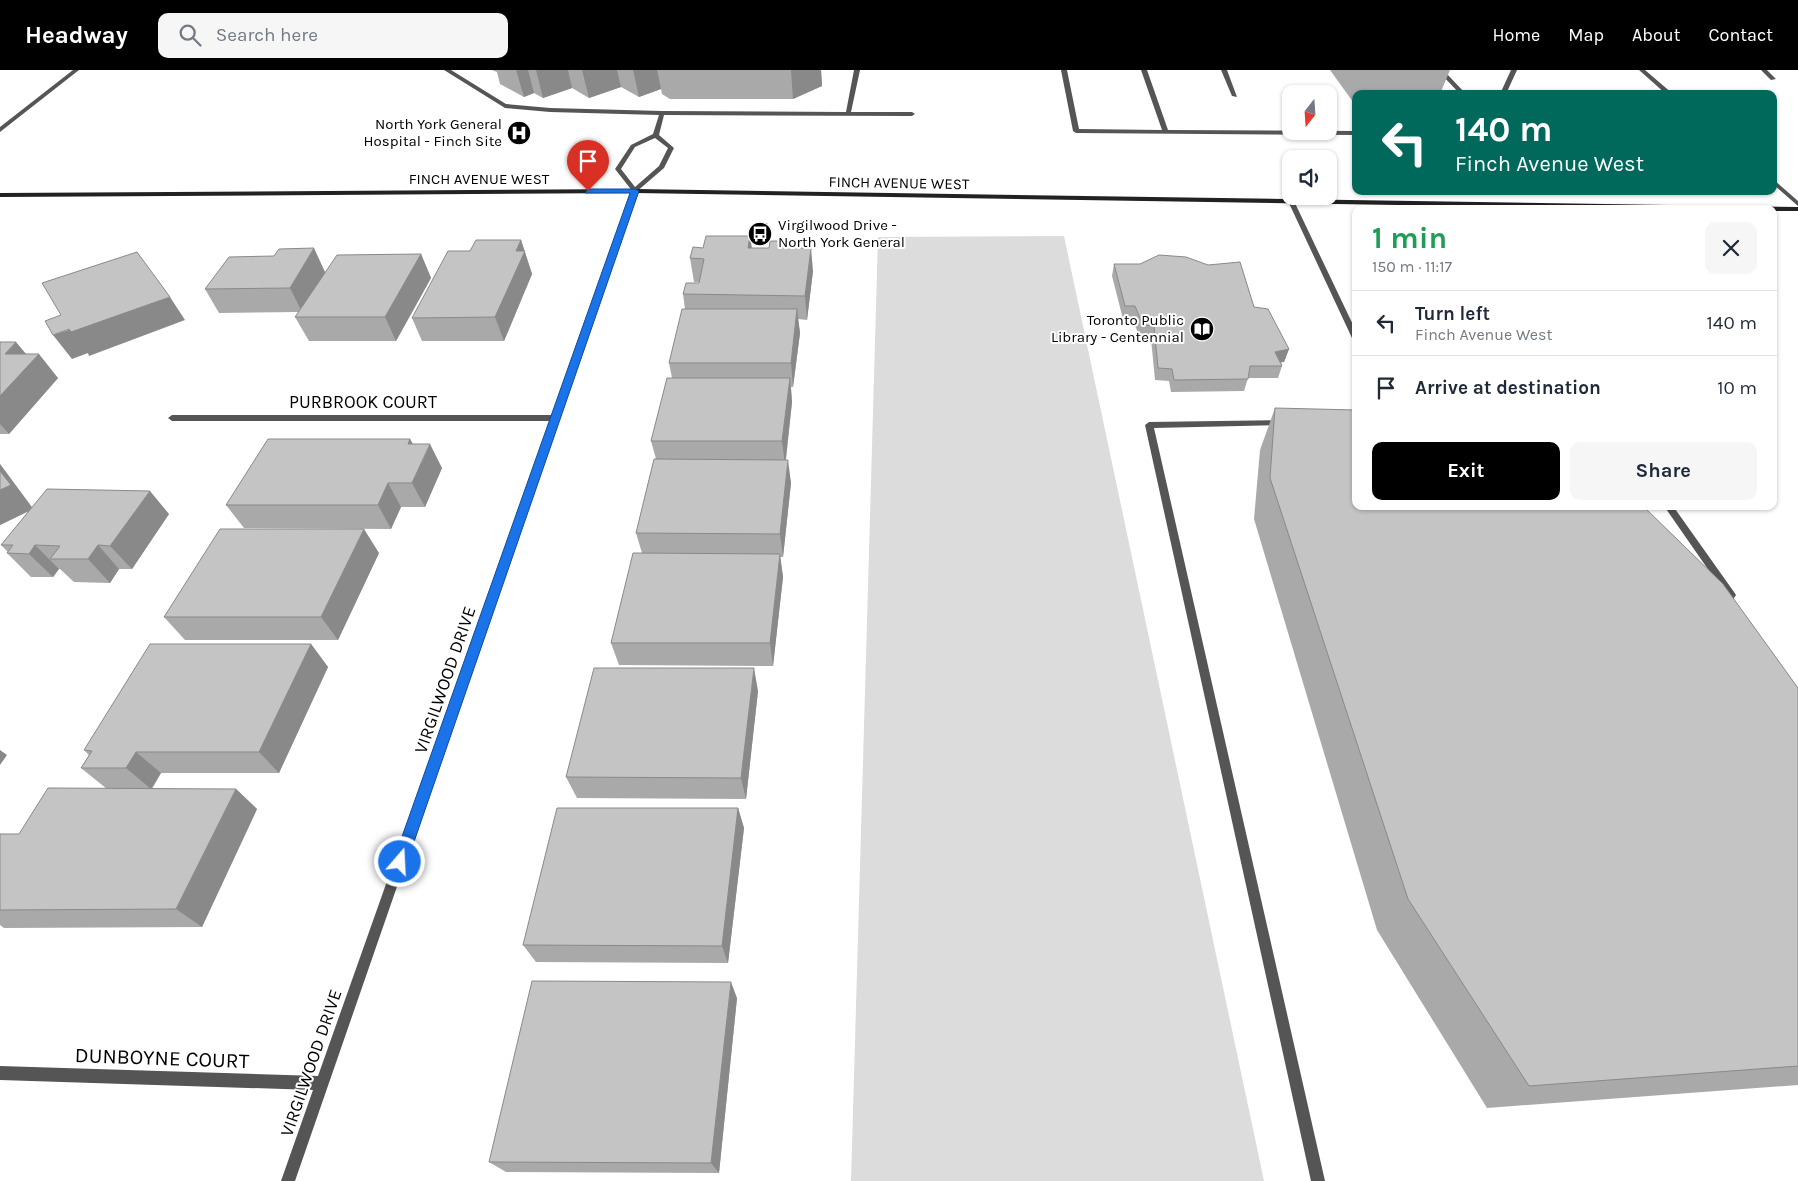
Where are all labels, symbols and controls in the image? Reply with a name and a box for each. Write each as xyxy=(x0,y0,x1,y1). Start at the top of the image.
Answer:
search box xyxy=(158,13,508,58)
text: Headway xyxy=(25,21,128,49)
icon: search xyxy=(176,21,204,49)
text: Search here xyxy=(216,24,318,46)
text: Home xyxy=(1492,24,1540,46)
text: Map xyxy=(1568,24,1604,46)
text: About xyxy=(1632,24,1681,46)
text: Contact xyxy=(1709,24,1773,46)
north arrow xyxy=(1282,85,1338,140)
map controls xyxy=(1282,85,1337,205)
text: 140 m xyxy=(1455,109,1553,150)
icon: left xyxy=(1372,110,1437,175)
place label: North York General Hospital - Finch Site xyxy=(364,115,502,150)
hospital icon: North York General Hospital - Finch Site xyxy=(506,120,532,146)
pin xyxy=(567,140,609,191)
icon: arrive xyxy=(574,147,602,175)
button: sound xyxy=(1282,150,1337,205)
text: Finch Avenue West xyxy=(1455,151,1644,177)
street label: FINCH AVENUE WEST xyxy=(409,170,550,188)
street label: FINCH AVENUE WEST xyxy=(829,173,970,193)
place label: Virgilwood Drive - North York General xyxy=(778,216,905,251)
text: 1 min xyxy=(1372,220,1447,256)
bus stop icon: Virgilwood Drive - North York General xyxy=(747,221,773,247)
button: close xyxy=(1705,222,1757,274)
text: 150 m · 11:17 xyxy=(1372,257,1452,276)
text: Turn left xyxy=(1415,303,1490,325)
icon: left xyxy=(1372,309,1400,337)
place label: Toronto Public Library - Centennial xyxy=(1051,311,1184,346)
text: 140 m xyxy=(1707,312,1757,334)
library icon: Toronto Public Library - Centennial xyxy=(1189,316,1215,342)
text: Finch Avenue West xyxy=(1415,325,1552,344)
icon: arrive xyxy=(1372,374,1400,402)
text: Arrive at destination xyxy=(1415,377,1601,399)
text: 10 m xyxy=(1717,377,1757,399)
street label: PURBROOK COURT xyxy=(289,391,437,413)
button: Exit xyxy=(1372,442,1560,500)
button: Share xyxy=(1570,442,1757,500)
street label: VIRGILWOOD DRIVE xyxy=(409,604,481,756)
position arrow xyxy=(373,835,425,887)
street label: VIRGILWOOD DRIVE xyxy=(275,987,347,1139)
street label: DUNBOYNE COURT xyxy=(74,1043,250,1073)

